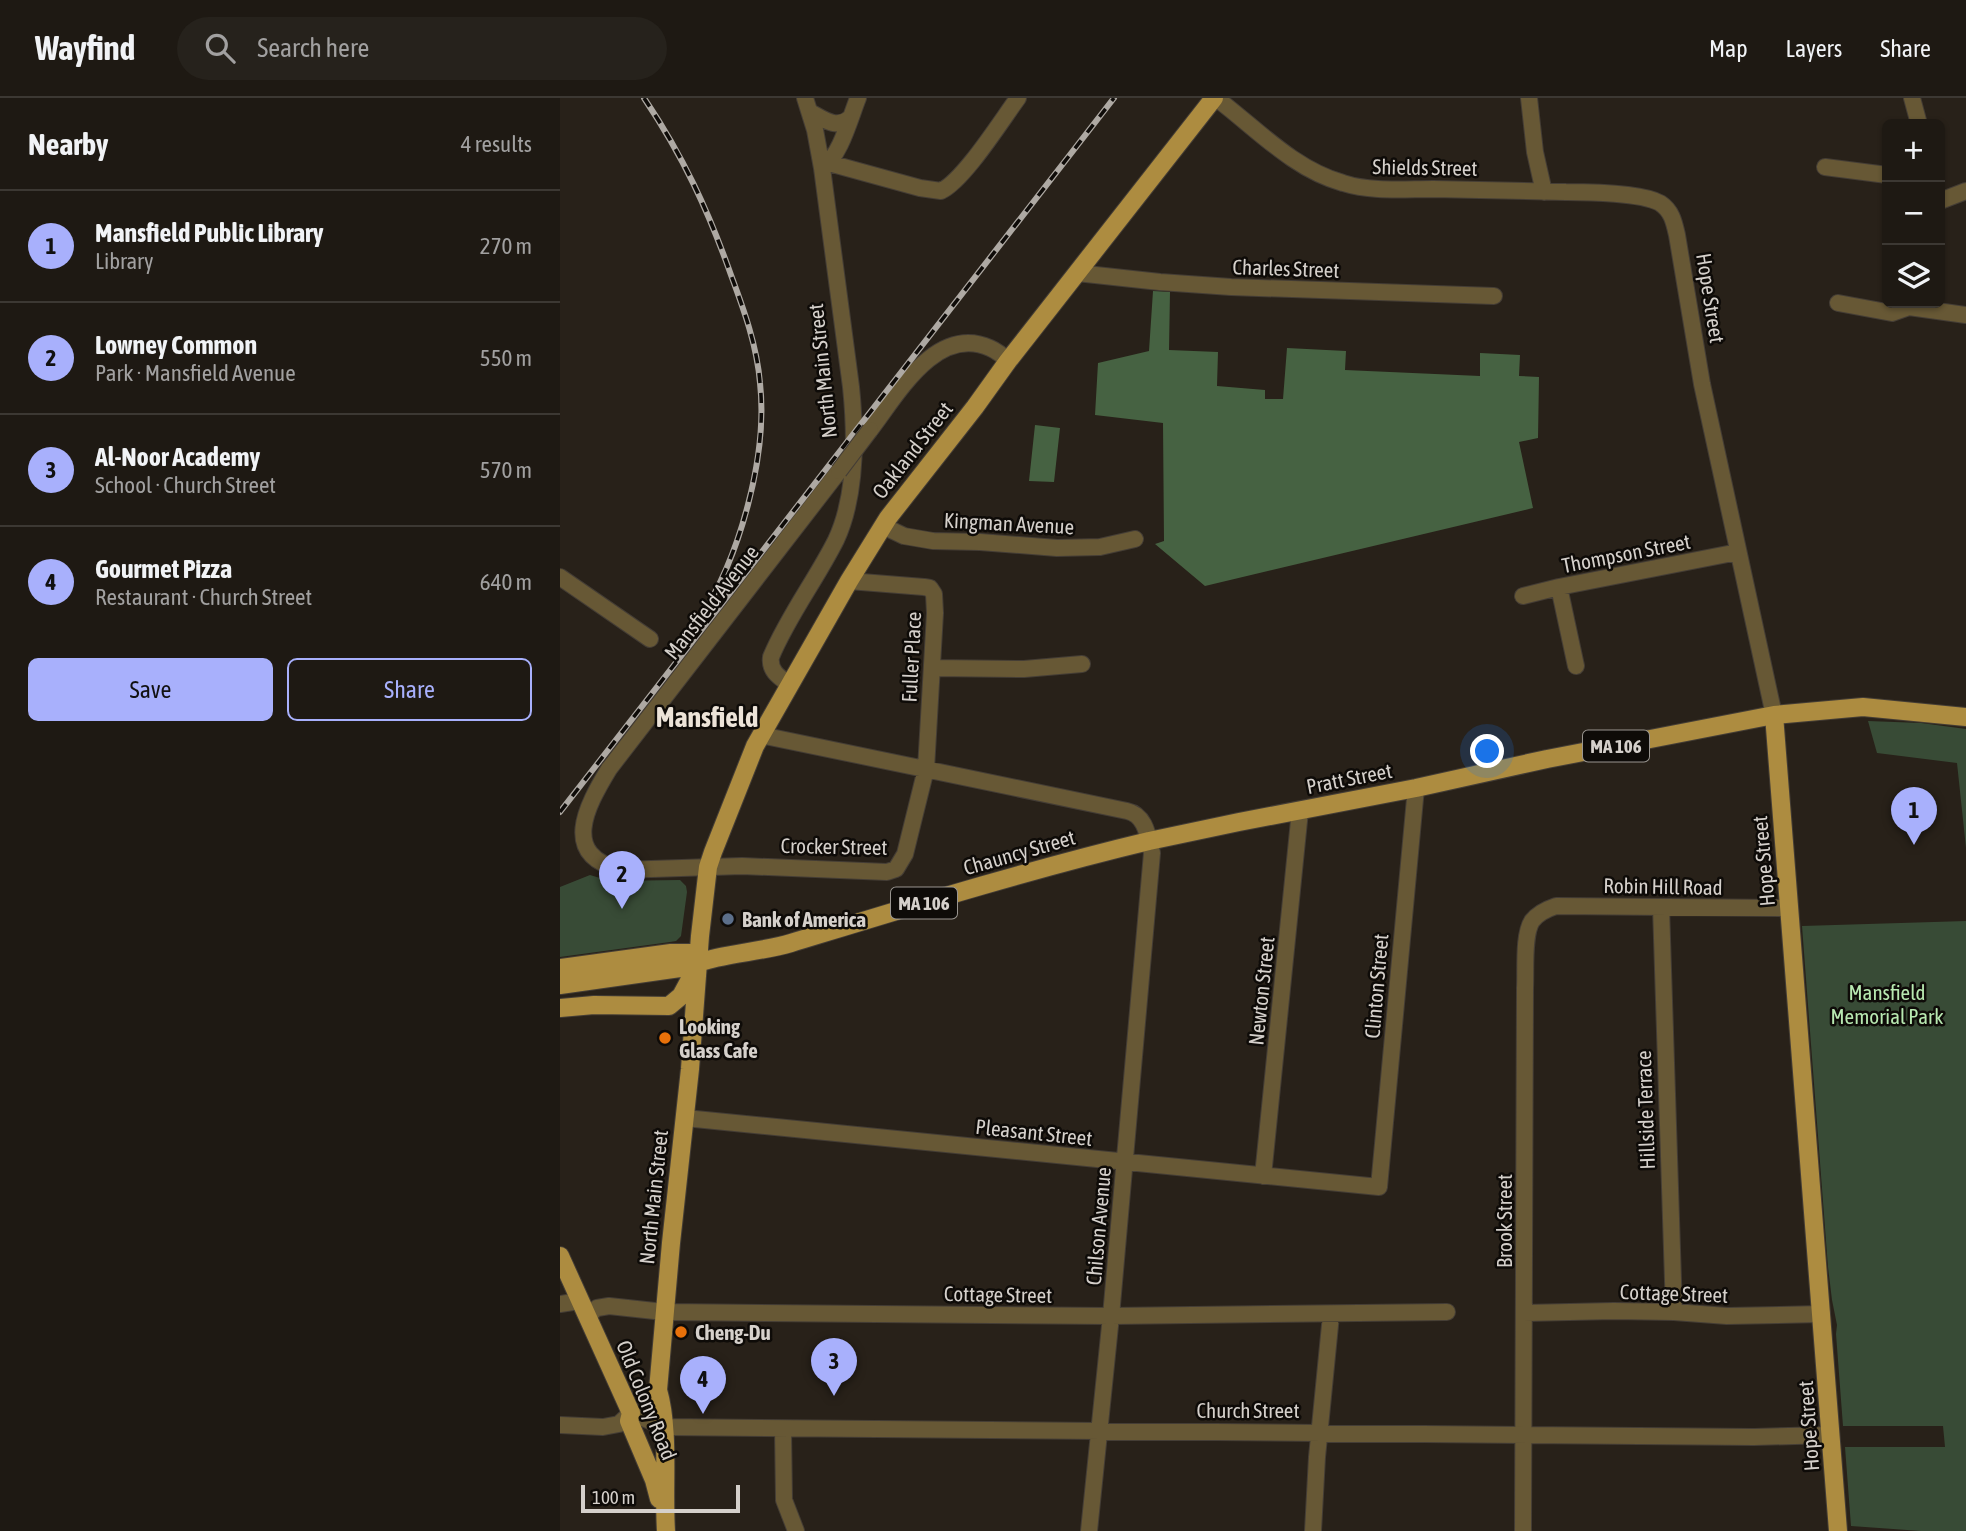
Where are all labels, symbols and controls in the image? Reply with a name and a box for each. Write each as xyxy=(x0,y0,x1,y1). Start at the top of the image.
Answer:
search box xyxy=(177,17,667,80)
text: Wayfind xyxy=(35,29,135,67)
icon: search xyxy=(201,29,239,67)
text: Search here xyxy=(257,33,369,63)
text: Map xyxy=(1709,35,1748,62)
text: Layers xyxy=(1786,35,1842,62)
text: Share xyxy=(1880,35,1931,62)
map controls xyxy=(1882,119,1945,308)
button: + xyxy=(1882,119,1945,182)
text: Nearby xyxy=(28,127,108,161)
text: 4 results xyxy=(461,131,532,157)
street label: Shields Street xyxy=(1372,154,1478,180)
button: − xyxy=(1882,182,1945,245)
text: Mansfield Public Library xyxy=(95,218,323,248)
text: 1 xyxy=(46,233,56,259)
text: 270 m xyxy=(480,233,532,259)
button: layers xyxy=(1882,245,1945,308)
text: Library xyxy=(95,248,153,274)
street label: Hope Street xyxy=(1692,251,1730,345)
street label: Charles Street xyxy=(1232,254,1340,282)
street label: North Main Street xyxy=(803,303,841,439)
text: Lowney Common xyxy=(95,330,257,360)
text: 2 xyxy=(46,345,56,371)
text: 550 m xyxy=(480,345,532,371)
text: Park · Mansfield Avenue xyxy=(95,360,296,386)
street label: Oakland Street xyxy=(867,397,957,503)
text: Al-Noor Academy xyxy=(95,442,260,472)
text: 3 xyxy=(46,457,56,483)
text: 570 m xyxy=(480,457,532,483)
text: School · Church Street xyxy=(95,472,276,498)
street label: Kingman Avenue xyxy=(943,508,1075,538)
street label: Thompson Street xyxy=(1560,529,1692,577)
street label: Mansfield Avenue xyxy=(659,540,763,664)
text: Gourmet Pizza xyxy=(95,554,232,584)
text: 4 xyxy=(46,569,56,595)
text: 640 m xyxy=(480,569,532,595)
text: Restaurant · Church Street xyxy=(95,584,312,610)
street label: Fuller Place xyxy=(897,611,925,703)
button: Save xyxy=(28,658,273,721)
button: Share xyxy=(287,658,532,721)
district label: Mansfield xyxy=(656,701,758,733)
road number: MA 106 xyxy=(1583,730,1649,762)
your location xyxy=(1470,734,1504,768)
street label: Pratt Street xyxy=(1304,758,1394,798)
pin: 1 xyxy=(1891,787,1937,845)
street label: Hope Street xyxy=(1747,815,1779,907)
street label: Chauncy Street xyxy=(960,825,1078,879)
street label: Crocker Street xyxy=(780,833,888,859)
pin: 2 xyxy=(599,851,645,909)
street label: Robin Hill Road xyxy=(1603,873,1723,899)
road number: MA 106 xyxy=(891,888,957,918)
place label: Bank of America xyxy=(742,907,866,931)
marker: Bank of America xyxy=(720,911,736,927)
street label: Clinton Street xyxy=(1359,933,1393,1039)
street label: Newton Street xyxy=(1243,935,1279,1047)
park label: Mansfield Memorial Park xyxy=(1831,980,1943,1028)
place label: Looking Glass Cafe xyxy=(679,1014,758,1062)
marker: Looking Glass Cafe xyxy=(657,1030,673,1046)
street label: Hillside Terrace xyxy=(1631,1050,1659,1170)
street label: Pleasant Street xyxy=(974,1114,1094,1150)
street label: North Main Street xyxy=(634,1129,672,1265)
street label: Chilson Avenue xyxy=(1081,1166,1115,1286)
street label: Brook Street xyxy=(1492,1174,1516,1268)
street label: Cottage Street xyxy=(1619,1279,1729,1307)
street label: Cottage Street xyxy=(944,1281,1052,1307)
place label: Cheng-Du xyxy=(695,1320,771,1344)
marker: Cheng-Du xyxy=(673,1324,689,1340)
street label: Old Colony Road xyxy=(612,1337,682,1463)
pin: 3 xyxy=(811,1338,857,1396)
pin: 4 xyxy=(680,1356,726,1414)
street label: Hope Street xyxy=(1793,1380,1823,1472)
street label: Church Street xyxy=(1197,1398,1299,1422)
scale bar xyxy=(581,1482,740,1514)
text: 100 m xyxy=(592,1486,635,1508)

